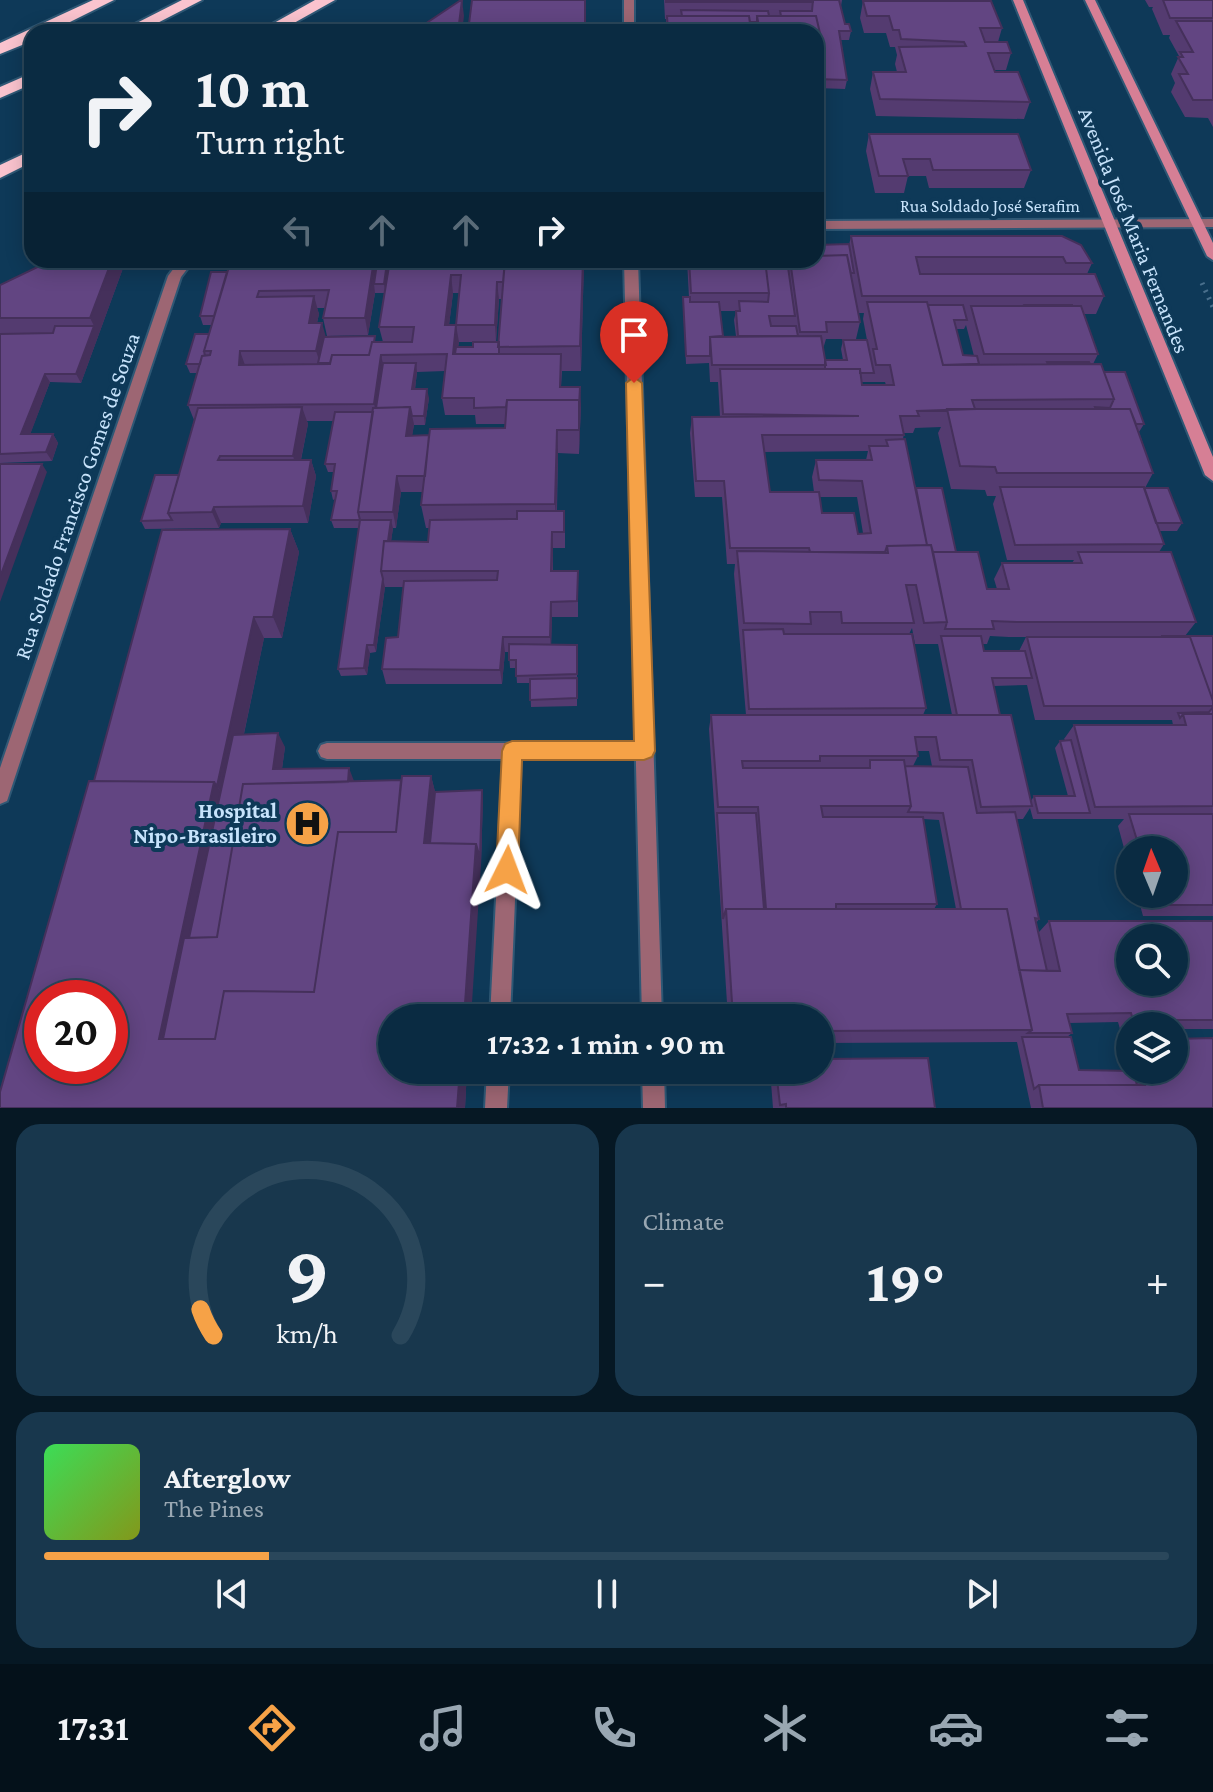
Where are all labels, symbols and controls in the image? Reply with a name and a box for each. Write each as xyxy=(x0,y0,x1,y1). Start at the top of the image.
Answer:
icon: right xyxy=(64,56,168,160)
text: 10 m xyxy=(196,57,309,119)
street label: Avenida José Maria Fernandes xyxy=(1073,103,1195,357)
text: Turn right xyxy=(196,122,344,162)
street label: Rua Soldado José Serafim xyxy=(900,196,1081,216)
icon: left xyxy=(276,208,320,252)
icon: ahead xyxy=(360,208,404,252)
icon: ahead xyxy=(444,208,488,252)
icon: right xyxy=(528,208,572,252)
pin xyxy=(600,301,668,383)
icon: arrive xyxy=(612,313,656,357)
street label: Rua Soldado Francisco Gomes de Souza xyxy=(9,329,145,663)
place label: Hospital Nipo-Brasileiro xyxy=(133,798,278,848)
hospital icon: Hospital Nipo-Brasileiro xyxy=(284,799,332,847)
position arrow xyxy=(465,828,549,912)
north arrow xyxy=(1116,836,1188,908)
map controls xyxy=(1116,836,1188,1084)
button: search xyxy=(1116,924,1188,996)
speed limit sign: 20 xyxy=(24,980,128,1084)
button: layers xyxy=(1116,1012,1188,1084)
text: 17:32 · 1 min · 90 m xyxy=(487,1027,725,1060)
text: Climate xyxy=(643,1207,724,1236)
text: 9 xyxy=(285,1227,330,1320)
text: 19° xyxy=(866,1247,945,1314)
text: − xyxy=(643,1257,666,1305)
text: + xyxy=(1146,1257,1169,1305)
text: km/h xyxy=(276,1317,338,1349)
text: Afterglow xyxy=(164,1461,291,1494)
text: The Pines xyxy=(164,1494,264,1523)
icon: previous xyxy=(210,1572,254,1616)
icon: pause xyxy=(585,1572,629,1616)
icon: next xyxy=(960,1572,1004,1616)
icon: directions xyxy=(244,1700,300,1756)
icon: music xyxy=(415,1700,471,1756)
icon: phone xyxy=(586,1700,642,1756)
icon: climate xyxy=(757,1700,813,1756)
icon: car xyxy=(928,1700,984,1756)
icon: filters xyxy=(1099,1700,1155,1756)
text: 17:31 xyxy=(58,1708,129,1748)

